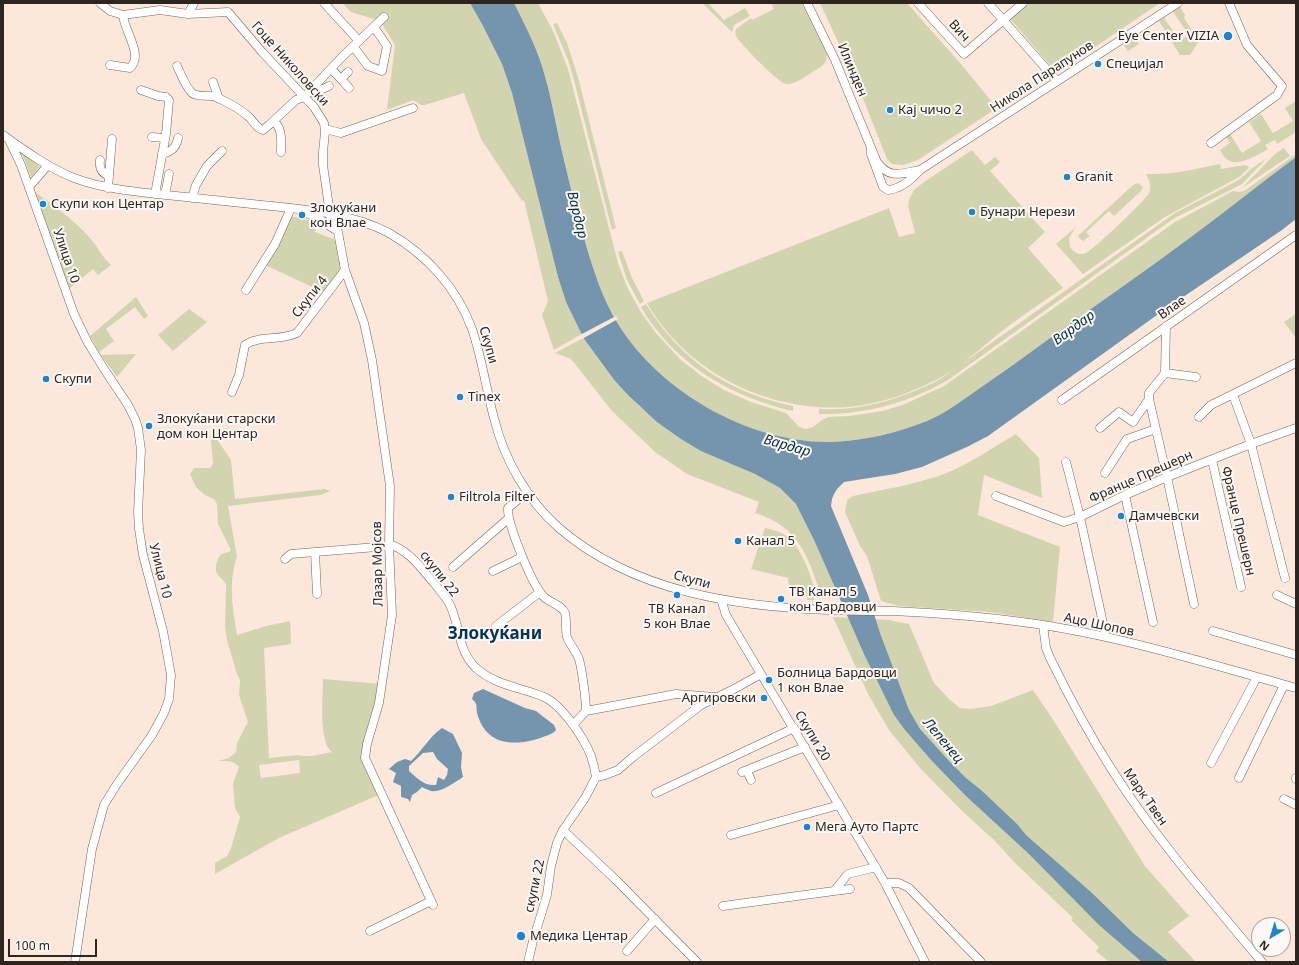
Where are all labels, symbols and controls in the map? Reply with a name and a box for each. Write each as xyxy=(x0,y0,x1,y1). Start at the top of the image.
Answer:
street label: Вич xyxy=(945,17,973,45)
street label: Гоце Николовски xyxy=(248,18,332,110)
place label: Eye Center VIZIA xyxy=(1118,28,1219,44)
marker: Eye Center VIZIA xyxy=(1222,30,1234,42)
street label: Никола Парапунов xyxy=(988,38,1096,116)
street label: Илинден xyxy=(834,41,870,99)
place label: Специјал xyxy=(1106,56,1164,72)
marker: Специјал xyxy=(1093,59,1103,69)
place label: Кај чичо 2 xyxy=(898,102,962,118)
marker: Кај чичо 2 xyxy=(885,105,895,115)
place label: Granit xyxy=(1075,169,1113,185)
marker: Granit xyxy=(1062,172,1072,182)
water label: Вардар xyxy=(563,190,591,240)
place label: Скупи кон Центар xyxy=(51,196,164,212)
marker: Скупи кон Центар xyxy=(38,199,48,209)
place label: Злокуќани кон Влае xyxy=(310,200,376,231)
place label: Бунари Нерези xyxy=(980,204,1075,220)
marker: Бунари Нерези xyxy=(967,207,977,217)
marker: Злокуќани кон Влае xyxy=(297,210,307,220)
street label: Улица 10 xyxy=(49,227,83,285)
street label: Cкупи 4 xyxy=(289,273,331,321)
street label: Влае xyxy=(1155,293,1189,323)
water label: Вардар xyxy=(1050,307,1098,349)
street label: Скупи xyxy=(475,325,501,365)
place label: Скупи xyxy=(54,371,92,387)
marker: Скупи xyxy=(41,374,51,384)
place label: Tinex xyxy=(468,389,501,405)
marker: Tinex xyxy=(455,392,465,402)
place label: Злокуќани старски дом кон Центар xyxy=(157,411,276,442)
marker: Злокуќани старски дом кон Центар xyxy=(144,421,154,431)
water label: Вардар xyxy=(762,431,812,461)
street label: Францe Прешерн xyxy=(1087,447,1195,507)
street label: Франце Прешерн xyxy=(1218,465,1258,577)
place label: Filtrola Filter xyxy=(459,489,535,505)
marker: Filtrola Filter xyxy=(446,492,456,502)
place label: Дамчевски xyxy=(1129,508,1199,524)
marker: Дамчевски xyxy=(1116,511,1126,521)
street label: Лазар Мојсов xyxy=(369,521,387,607)
place label: Канал 5 xyxy=(746,533,795,549)
marker: Канал 5 xyxy=(733,536,743,546)
street label: Улица 10 xyxy=(146,542,174,600)
street label: скупи 22 xyxy=(416,548,462,600)
street label: Скупи xyxy=(672,568,712,592)
place label: ТВ Канал 5 кон Бардовци xyxy=(789,584,877,615)
marker: ТВ Канал 5 кон Влае xyxy=(672,590,682,600)
marker: ТВ Канал 5 кон Бардовци xyxy=(776,594,786,604)
place label: ТВ Канал 5 кон Влае xyxy=(643,601,711,632)
street label: Ацо Шопов xyxy=(1062,610,1136,640)
district label: Злокуќани xyxy=(448,624,542,644)
place label: Болница Бардовци 1 кон Влае xyxy=(777,665,897,696)
marker: Болница Бардовци 1 кон Влае xyxy=(764,675,774,685)
place label: Аргировски xyxy=(682,690,756,706)
marker: Аргировски xyxy=(759,693,769,703)
street label: Скупи 20 xyxy=(791,708,833,764)
water label: Лепенец xyxy=(919,715,967,767)
street label: Марк Твен xyxy=(1120,765,1170,829)
place label: Мега Ауто Партс xyxy=(815,819,919,835)
marker: Мега Ауто Партс xyxy=(802,822,812,832)
street label: скупи 22 xyxy=(522,858,548,914)
north arrow xyxy=(1251,917,1291,957)
place label: Медика Центар xyxy=(530,928,628,944)
marker: Медика Центар xyxy=(515,930,527,942)
scale bar xyxy=(10,931,99,957)
text: 100 m xyxy=(15,937,50,954)
text: N xyxy=(1256,937,1272,955)

